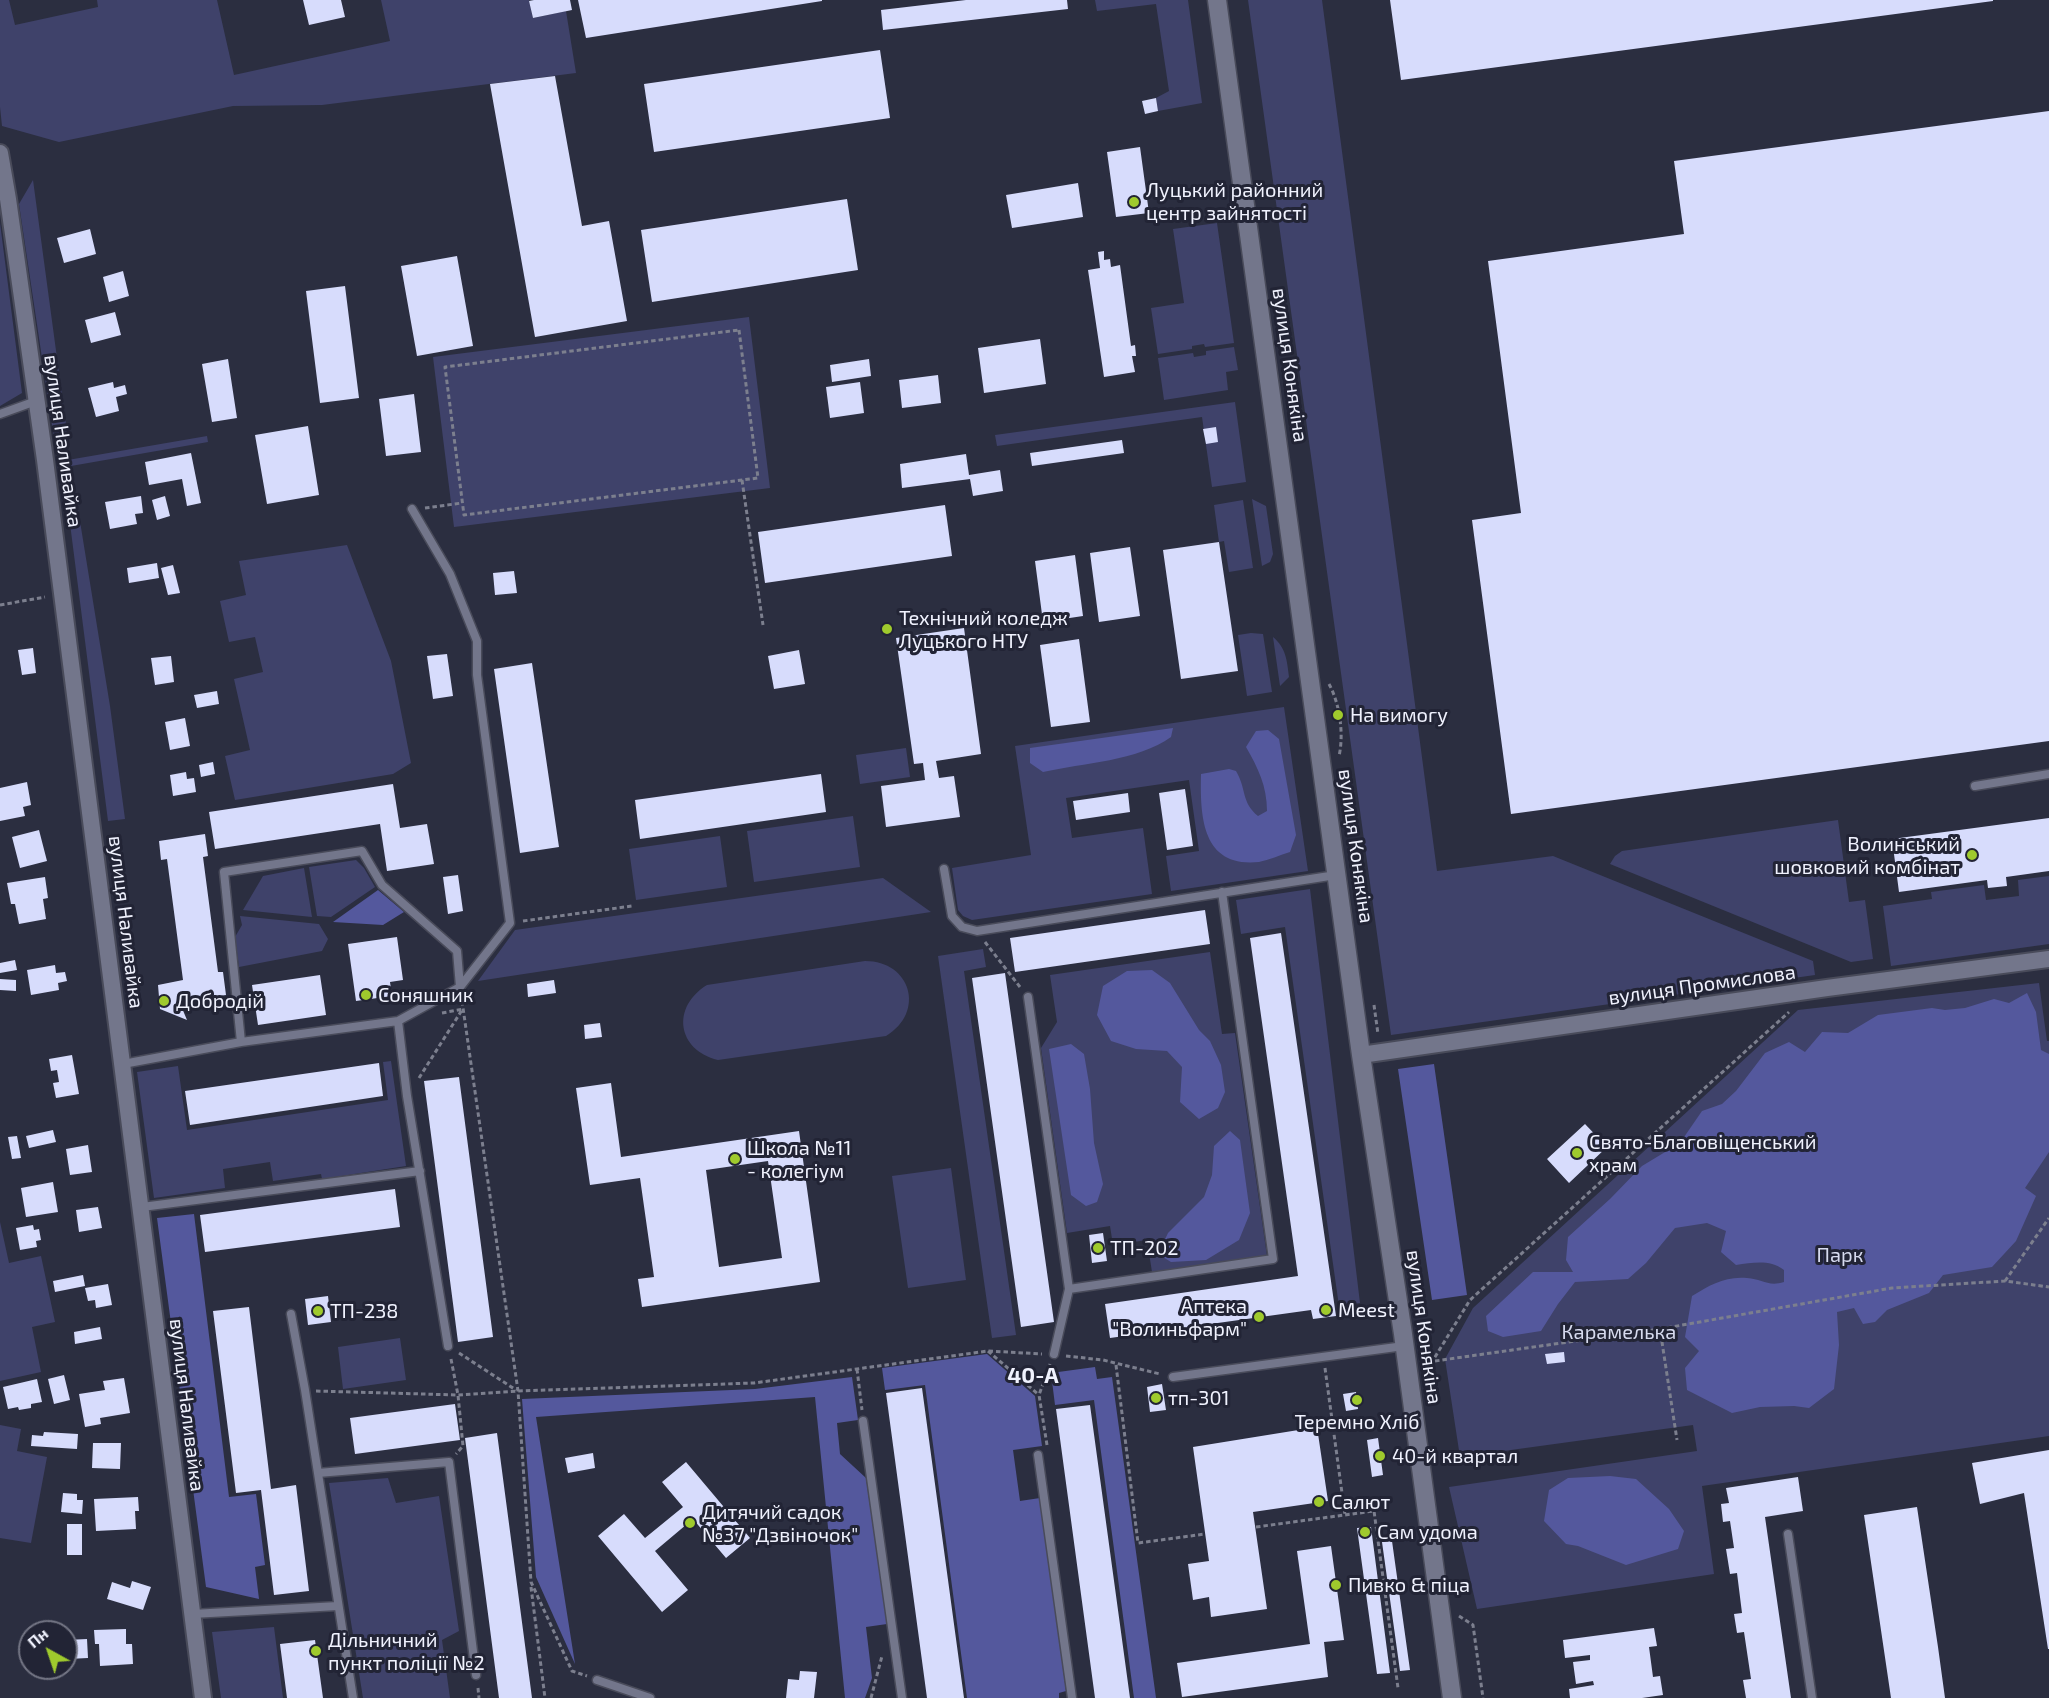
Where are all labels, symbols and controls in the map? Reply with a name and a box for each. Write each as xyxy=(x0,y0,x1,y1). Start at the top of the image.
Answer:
place label: Луцький районний центр зайнятості xyxy=(1146,178,1323,225)
marker: Луцький районний центр зайнятості xyxy=(1127,195,1141,209)
street label: вулиця Конякіна xyxy=(1267,286,1313,444)
street label: вулиця Наливайка xyxy=(39,353,87,529)
place label: Технічний коледж Луцького НТУ xyxy=(899,606,1068,653)
marker: Технічний коледж Луцького НТУ xyxy=(880,622,894,636)
place label: На вимогу xyxy=(1350,703,1448,727)
marker: На вимогу xyxy=(1331,708,1345,722)
street label: вулиця Конякіна xyxy=(1333,767,1379,925)
place label: Волинський шовковий комбінат xyxy=(1774,832,1960,879)
street label: вулиця Наливайка xyxy=(103,834,149,1010)
marker: Волинський шовковий комбінат xyxy=(1965,848,1979,862)
street label: вулиця Промислова xyxy=(1607,960,1797,1010)
place label: Соняшник xyxy=(378,983,473,1007)
marker: Соняшник xyxy=(359,988,373,1002)
place label: Добродій xyxy=(176,989,264,1013)
marker: Добродій xyxy=(157,994,171,1008)
place label: Свято-Благовіщенський храм xyxy=(1589,1130,1817,1177)
place label: Школа №11 - колегіум xyxy=(747,1136,851,1183)
marker: Свято-Благовіщенський храм xyxy=(1570,1146,1584,1160)
marker: Школа №11 - колегіум xyxy=(728,1152,742,1166)
place label: ТП-202 xyxy=(1110,1236,1179,1260)
marker: ТП-202 xyxy=(1091,1241,1105,1255)
park label: Парк xyxy=(1817,1243,1863,1267)
street label: вулиця Конякіна xyxy=(1401,1248,1447,1406)
place label: Аптека "Волиньфарм" xyxy=(1112,1294,1247,1341)
place label: Meest xyxy=(1338,1298,1395,1322)
place label: ТП-238 xyxy=(330,1299,398,1323)
marker: Meest xyxy=(1319,1303,1333,1317)
marker: ТП-238 xyxy=(311,1304,325,1318)
marker: Аптека "Волиньфарм" xyxy=(1252,1310,1266,1324)
street label: вулиця Наливайка xyxy=(164,1317,210,1493)
park label: Карамелька xyxy=(1562,1320,1676,1344)
district label: 40-А xyxy=(1007,1363,1059,1389)
place label: тп-301 xyxy=(1168,1386,1229,1410)
marker: тп-301 xyxy=(1149,1391,1163,1405)
marker: Теремно Хліб xyxy=(1350,1393,1364,1407)
place label: Теремно Хліб xyxy=(1294,1410,1420,1434)
place label: 40-й квартал xyxy=(1392,1444,1518,1468)
marker: 40-й квартал xyxy=(1373,1449,1387,1463)
place label: Салют xyxy=(1331,1490,1390,1514)
marker: Салют xyxy=(1312,1495,1326,1509)
place label: Дитячий садок №37 "Дзвіночок" xyxy=(702,1500,858,1547)
marker: Дитячий садок №37 "Дзвіночок" xyxy=(683,1516,697,1530)
place label: Сам удома xyxy=(1377,1520,1478,1544)
marker: Сам удома xyxy=(1358,1525,1372,1539)
place label: Пивко & піца xyxy=(1348,1573,1470,1597)
marker: Пивко & піца xyxy=(1329,1578,1343,1592)
north arrow xyxy=(18,1620,78,1680)
text: Пн xyxy=(23,1623,51,1651)
place label: Дільничний пункт поліції №2 xyxy=(328,1628,485,1675)
marker: Дільничний пункт поліції №2 xyxy=(309,1644,323,1658)

